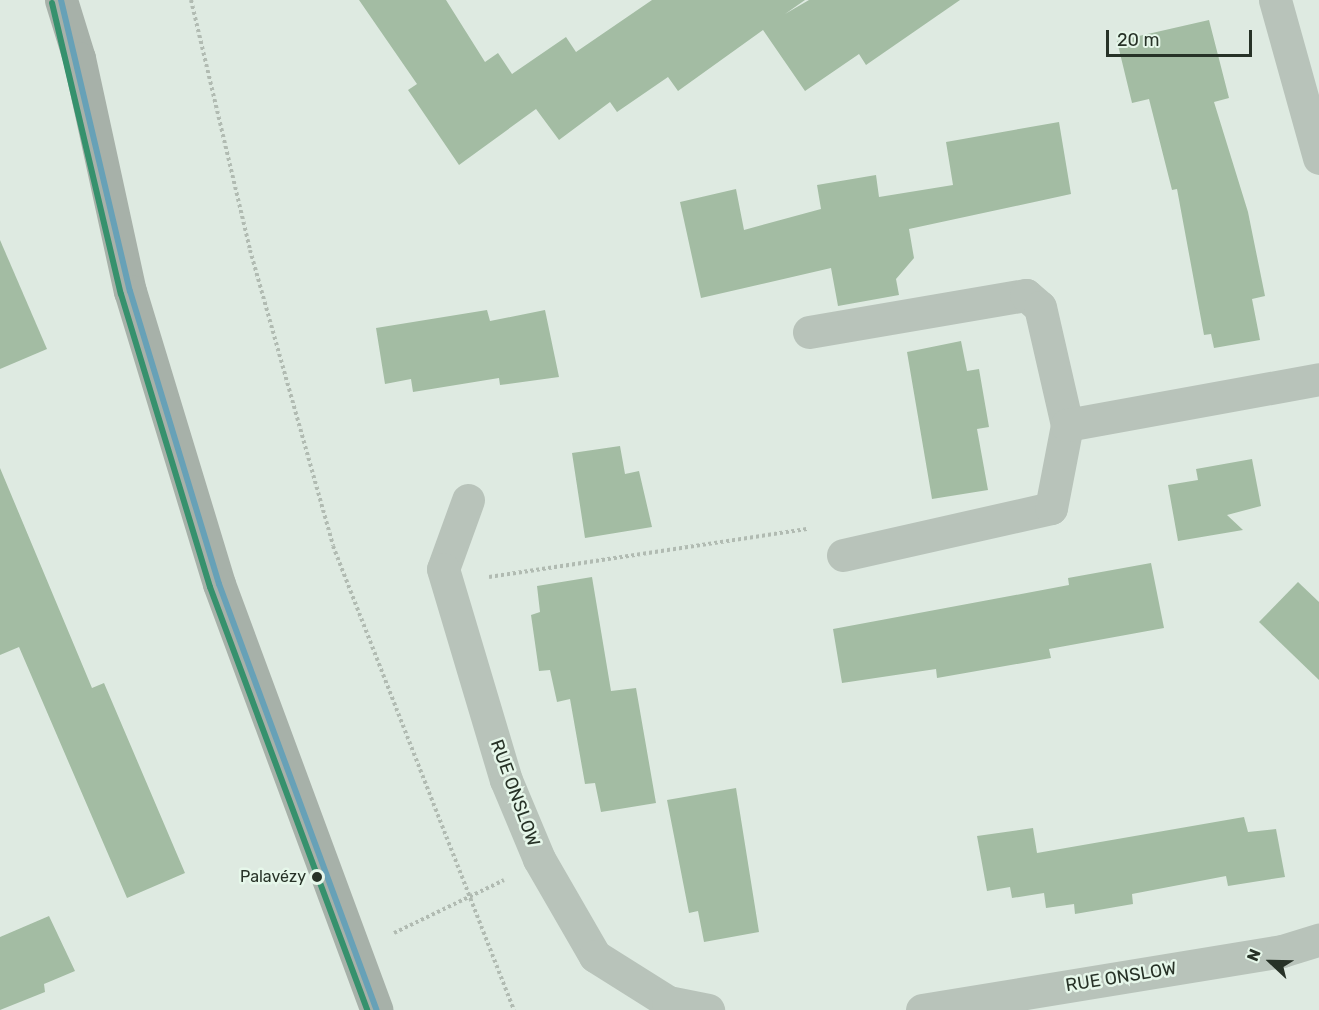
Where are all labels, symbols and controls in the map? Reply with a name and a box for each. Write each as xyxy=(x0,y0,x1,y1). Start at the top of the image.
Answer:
scale bar xyxy=(1109,18,1254,56)
text: 20 m xyxy=(1117,29,1159,51)
street label: RUE ONSLOW xyxy=(486,737,544,849)
place label: Palavézy xyxy=(240,867,306,887)
marker: Palavézy xyxy=(311,871,323,883)
north arrow xyxy=(1241,932,1301,992)
text: N xyxy=(1243,946,1265,964)
street label: RUE ONSLOW xyxy=(1064,958,1178,996)

